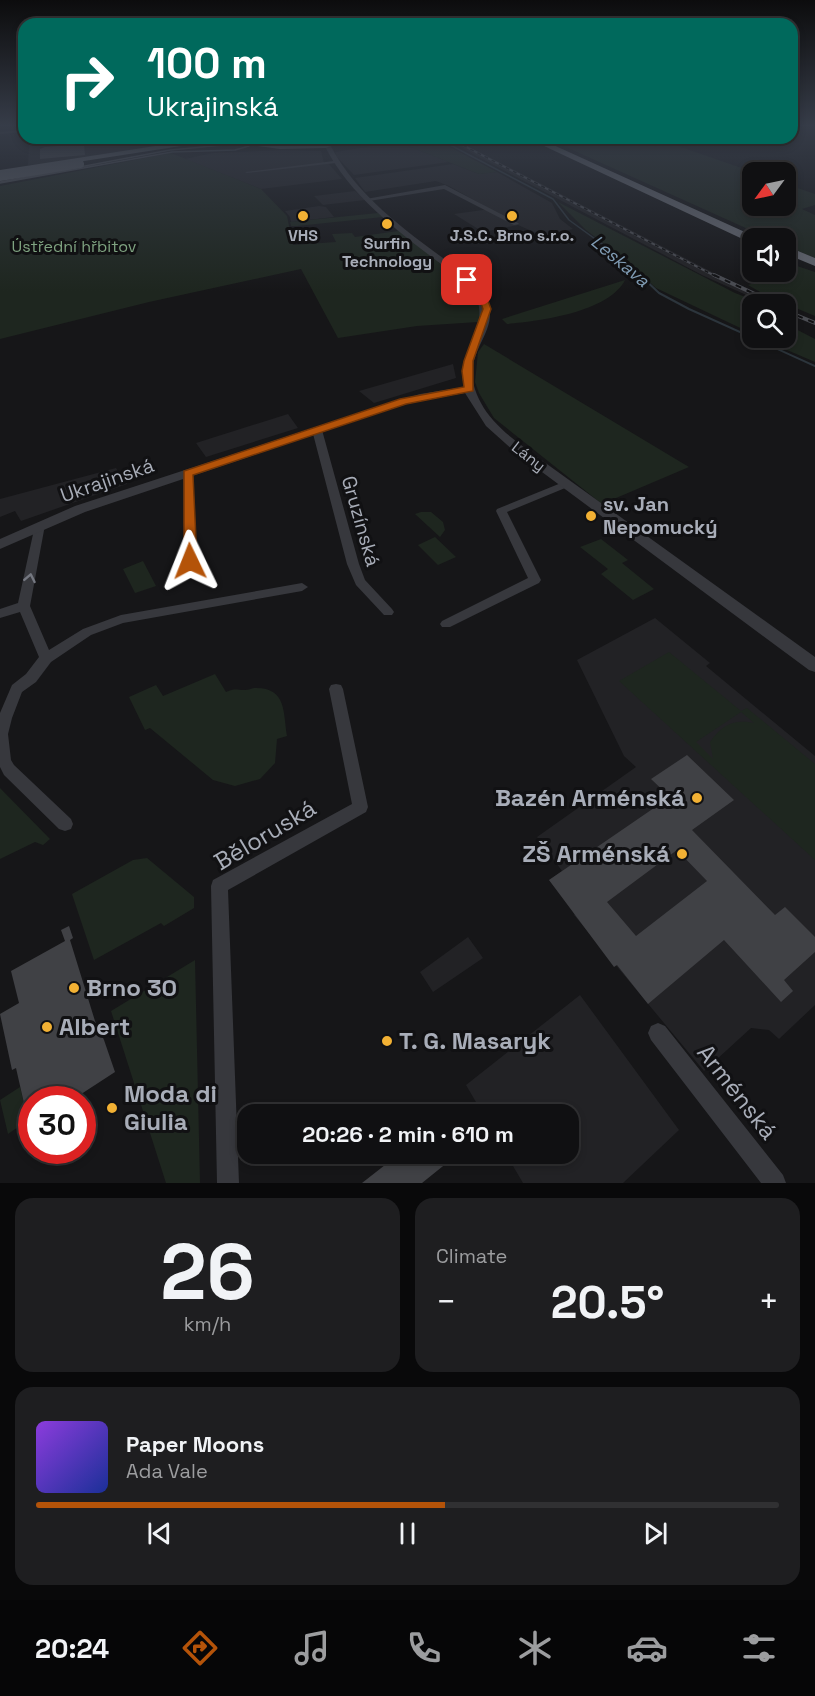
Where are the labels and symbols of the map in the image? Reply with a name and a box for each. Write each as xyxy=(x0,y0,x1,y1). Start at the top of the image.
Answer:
north arrow xyxy=(742,162,796,216)
marker: VHS xyxy=(296,209,310,223)
marker: J.S.C. Brno s.r.o. xyxy=(505,209,519,223)
marker: Surfin Technology xyxy=(380,217,394,231)
place label: VHS xyxy=(288,225,318,246)
place label: J.S.C. Brno s.r.o. xyxy=(450,225,574,246)
water label: Leskava xyxy=(586,230,655,292)
place label: Surfin Technology xyxy=(342,233,432,272)
park label: Ústřední hřbitov xyxy=(12,236,137,257)
pin xyxy=(441,254,492,305)
street label: Lány xyxy=(507,437,550,476)
street label: Ukrajinská xyxy=(57,452,157,508)
street label: Gruzínská xyxy=(336,473,386,569)
place label: sv. Jan Nepomucký xyxy=(603,491,718,540)
marker: sv. Jan Nepomucký xyxy=(584,509,598,523)
position arrow xyxy=(158,529,222,593)
one-way arrow xyxy=(23,573,36,583)
place label: Bazén Arménská xyxy=(495,782,685,813)
marker: Bazén Arménská xyxy=(690,791,704,805)
street label: Běloruská xyxy=(208,792,322,877)
place label: ZŠ Arménská xyxy=(522,838,670,869)
marker: ZŠ Arménská xyxy=(675,847,689,861)
place label: Brno 30 xyxy=(86,972,177,1003)
marker: Brno 30 xyxy=(67,981,81,995)
place label: Albert xyxy=(59,1011,130,1042)
marker: Albert xyxy=(40,1020,54,1034)
place label: T. G. Masaryk xyxy=(399,1025,551,1056)
marker: T. G. Masaryk xyxy=(380,1034,394,1048)
street label: Arménská xyxy=(690,1038,784,1146)
place label: Moda di Giulia xyxy=(124,1078,217,1137)
speed limit sign: 30 xyxy=(18,1086,96,1164)
marker: Moda di Giulia xyxy=(105,1101,119,1115)

